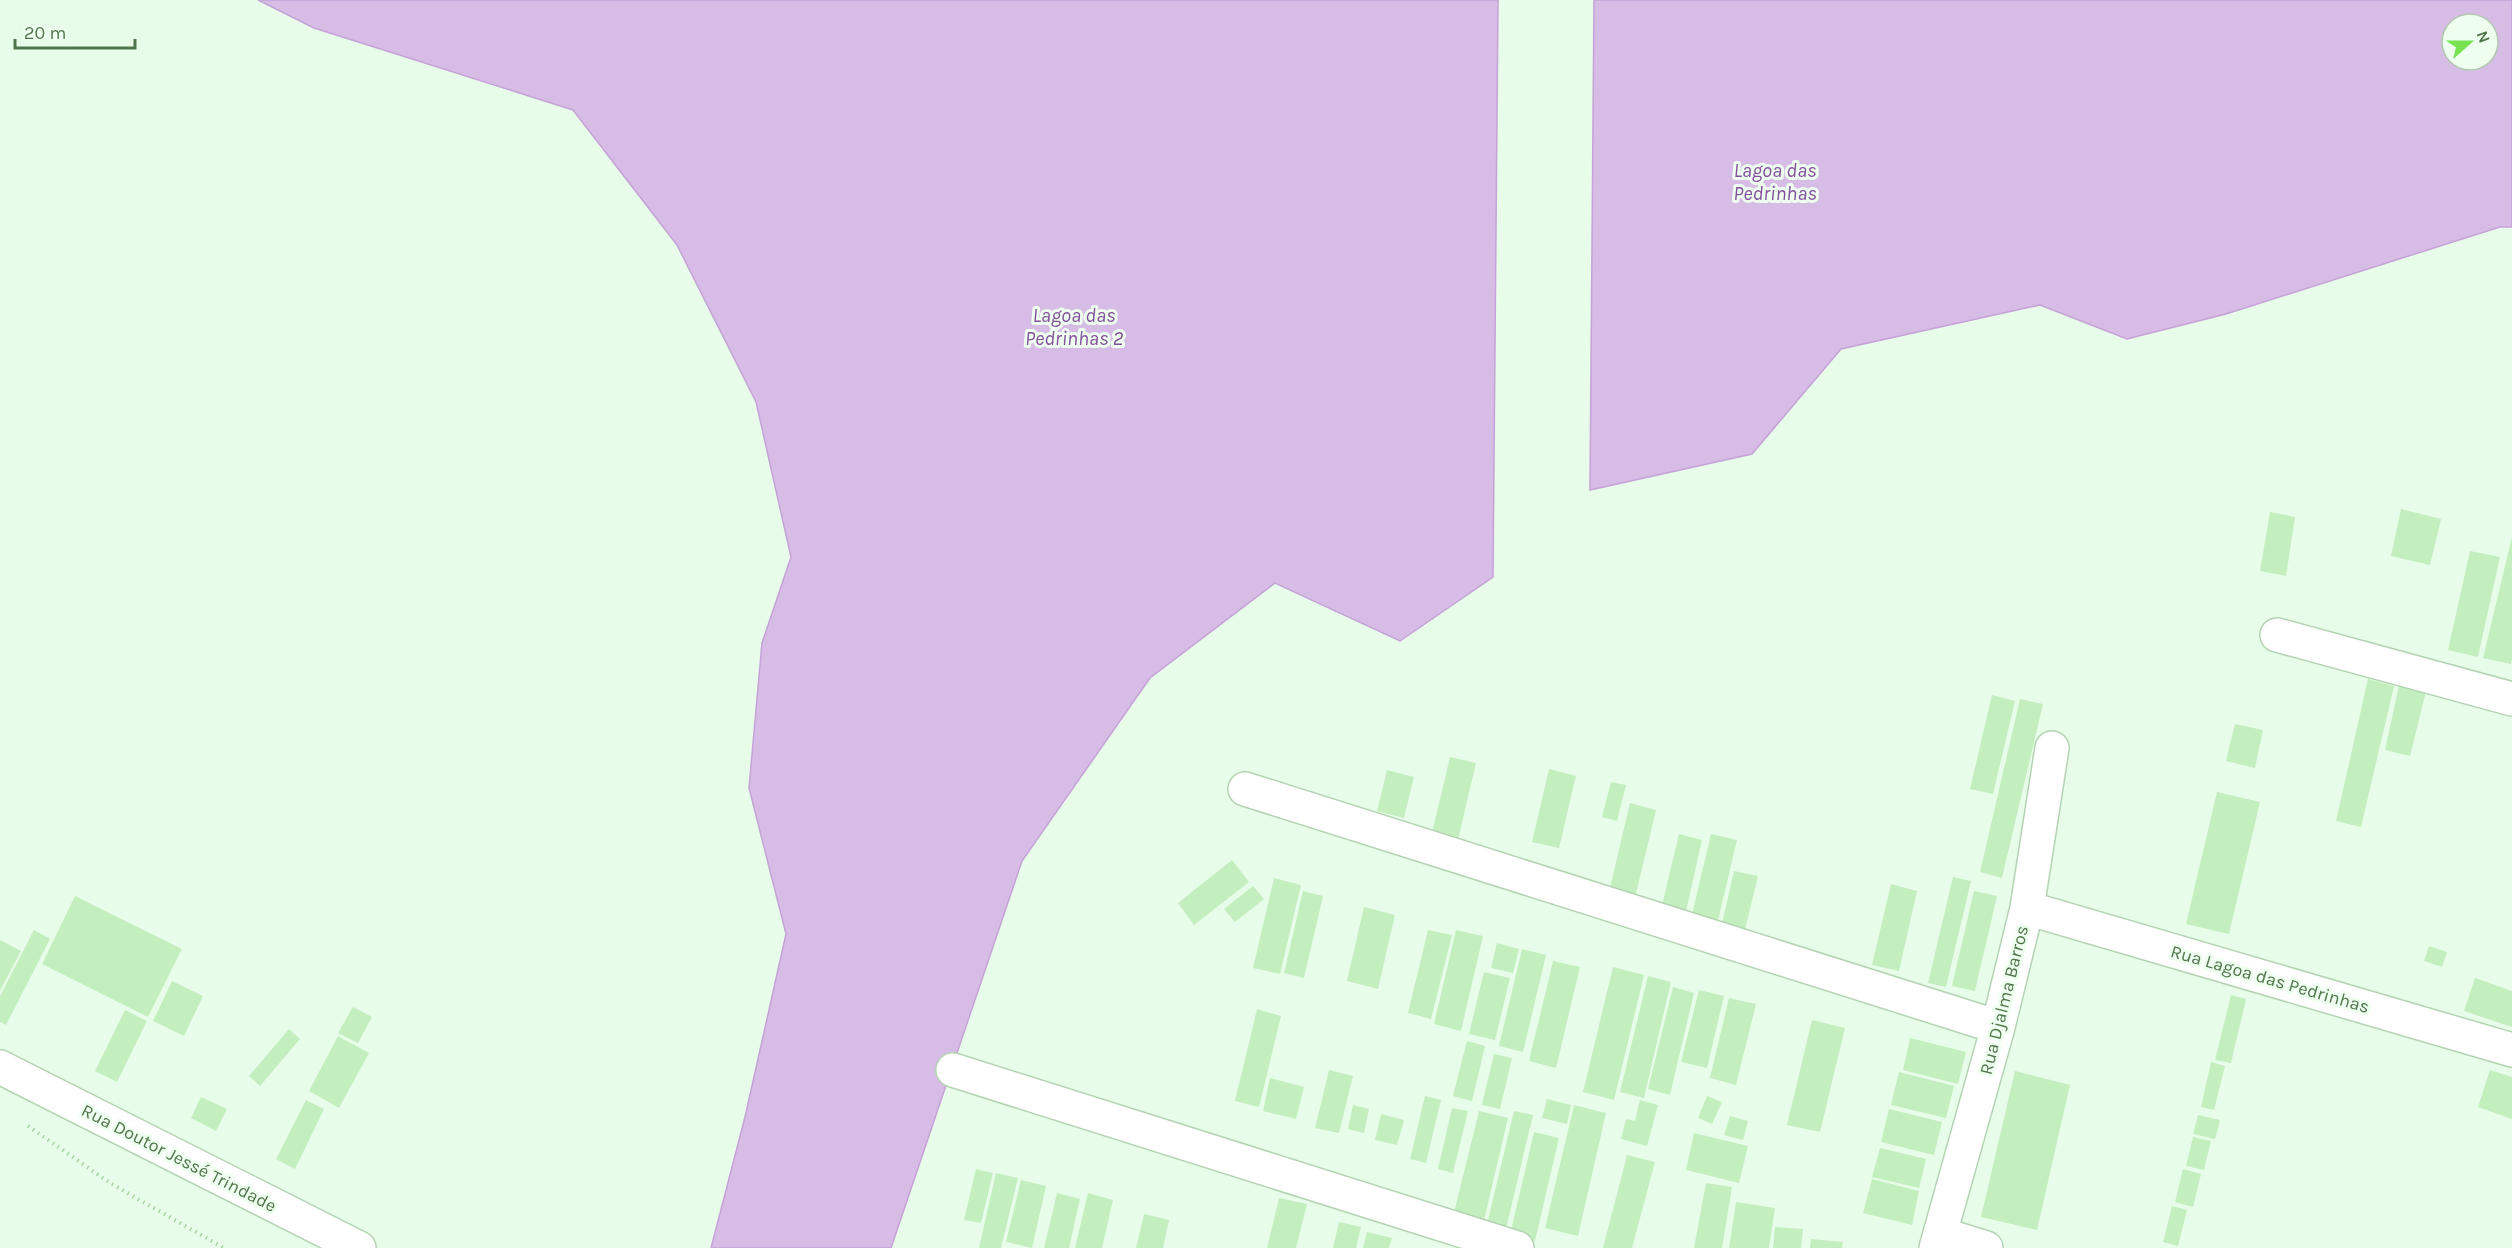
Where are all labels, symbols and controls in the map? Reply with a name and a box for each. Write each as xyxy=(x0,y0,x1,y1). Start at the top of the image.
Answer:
scale bar xyxy=(15,12,135,50)
north arrow xyxy=(2440,12,2500,72)
text: 20 m xyxy=(24,22,66,44)
text: N xyxy=(2473,28,2494,46)
water label: Lagoa das Pedrinhas xyxy=(1733,159,1817,205)
water label: Lagoa das Pedrinhas 2 xyxy=(1025,304,1124,350)
street label: Rua Djalma Barros xyxy=(1975,923,2033,1077)
street label: Rua Lagoa das Pedrinhas xyxy=(2168,940,2372,1018)
street label: Rua Doutor Jessé Trindade xyxy=(78,1099,280,1217)

